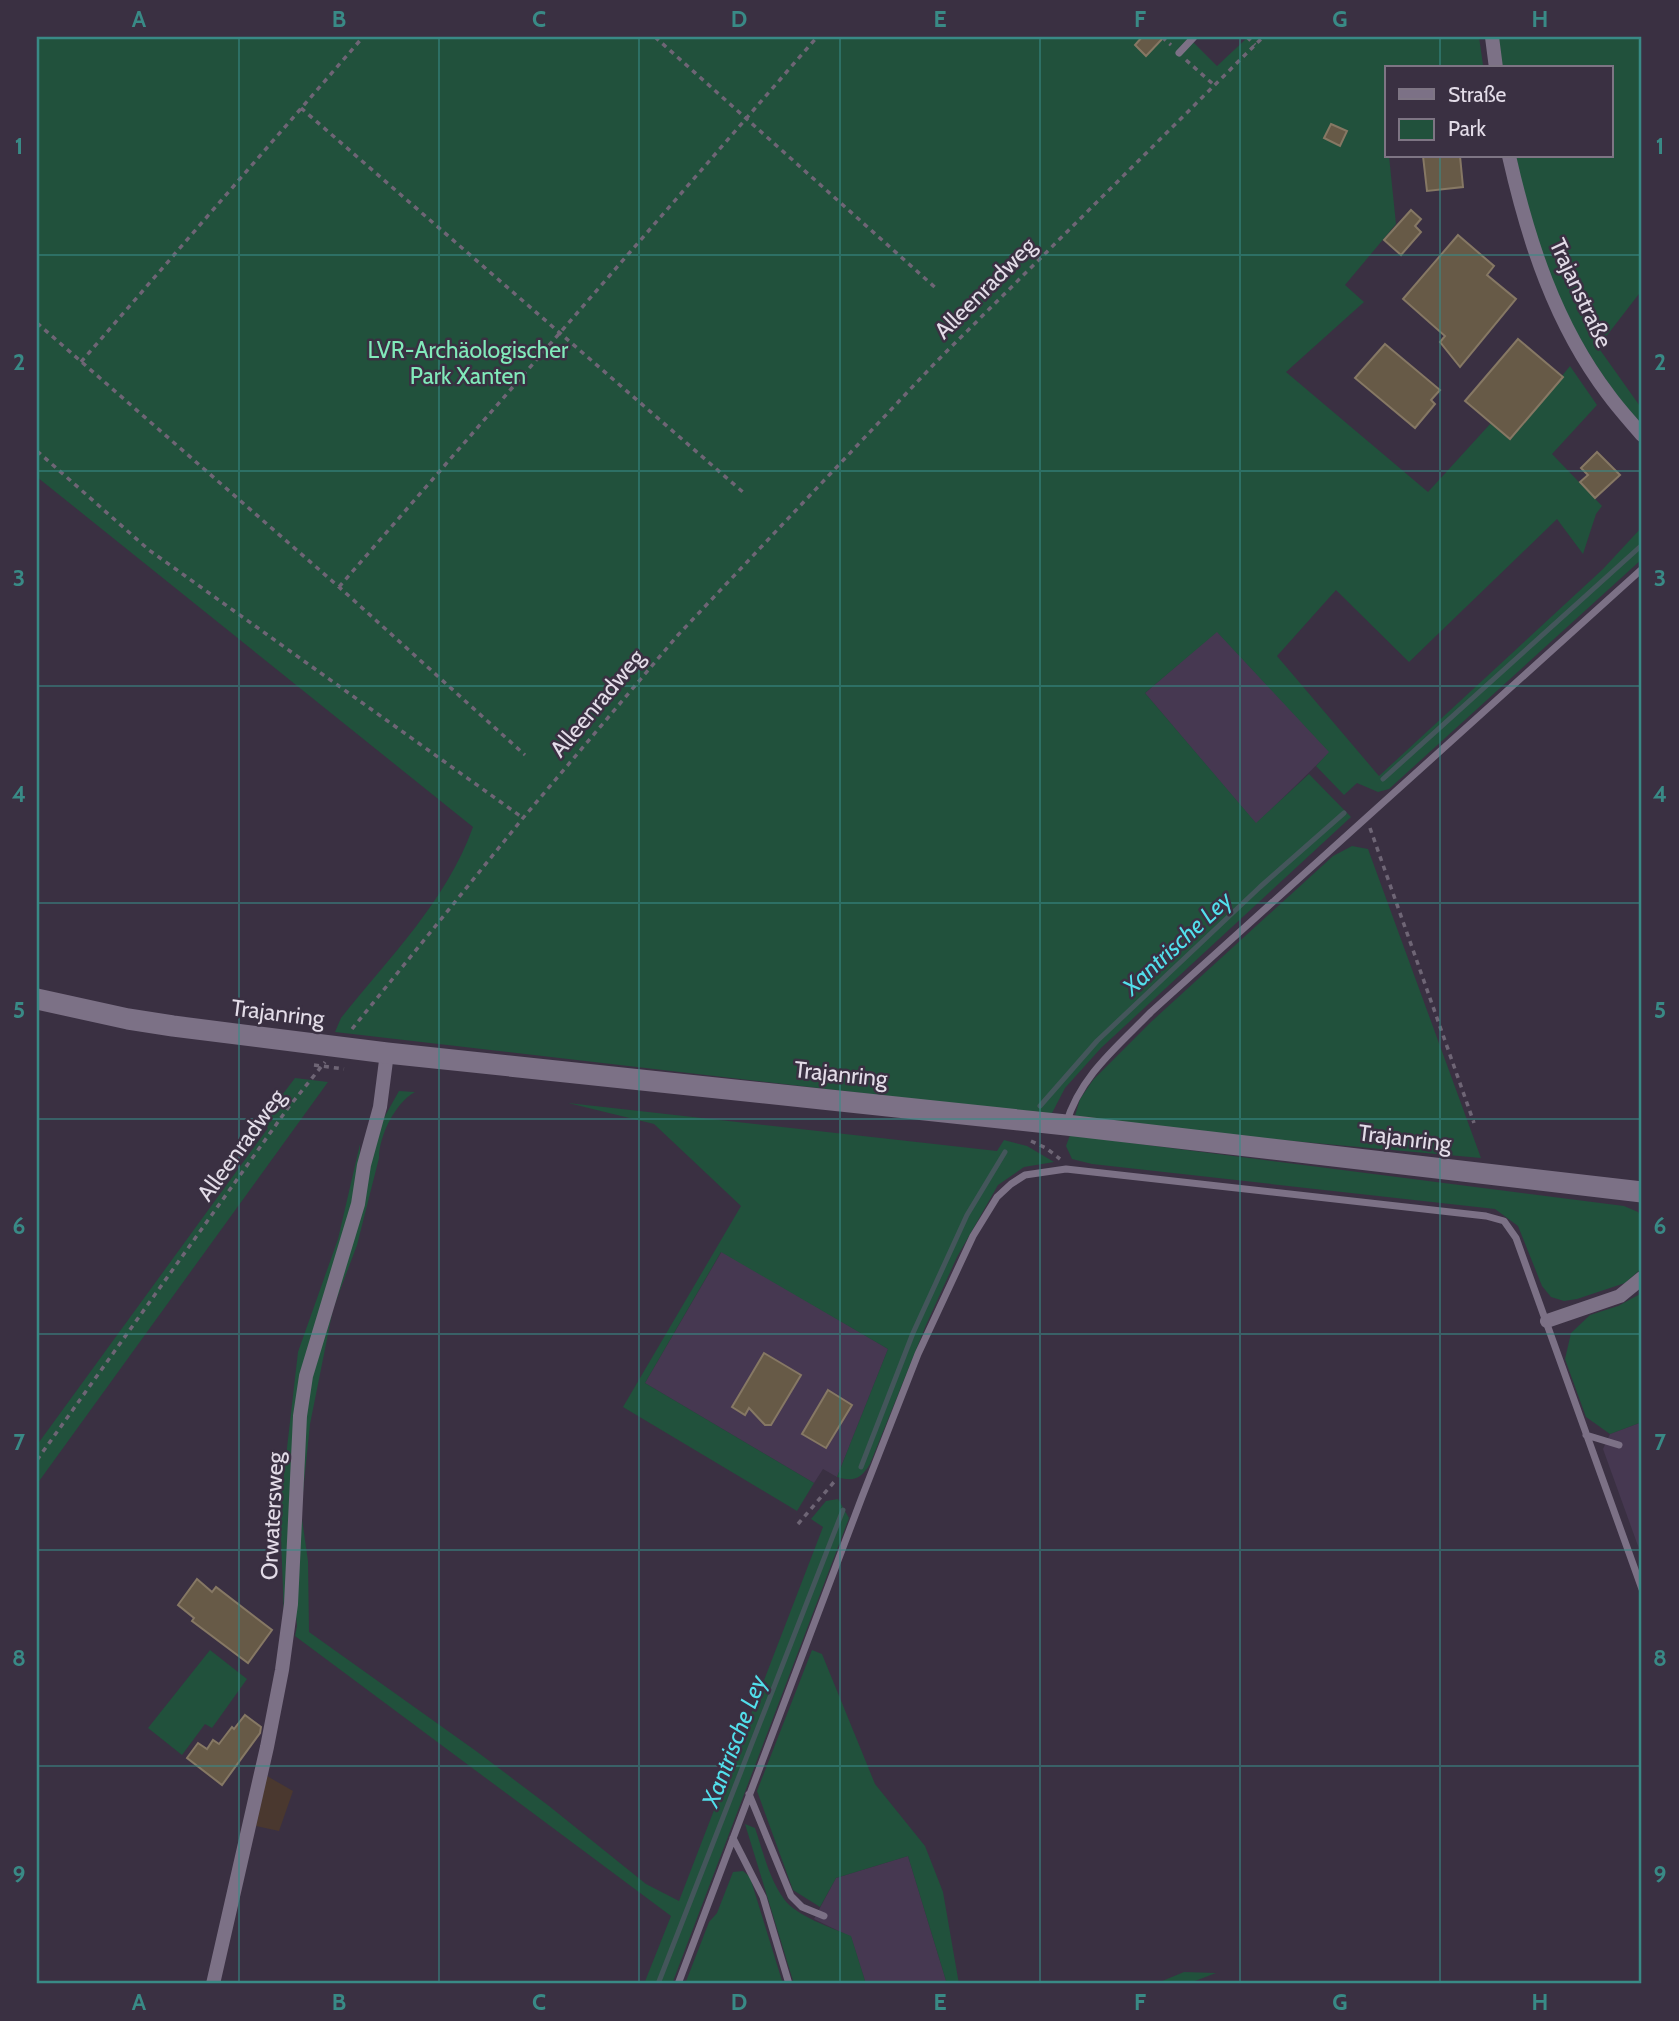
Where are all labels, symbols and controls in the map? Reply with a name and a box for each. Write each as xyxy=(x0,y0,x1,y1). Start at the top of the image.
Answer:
text: A xyxy=(132,5,147,33)
text: B xyxy=(332,5,346,33)
text: C xyxy=(532,5,546,33)
text: D xyxy=(731,5,747,33)
text: E xyxy=(933,5,947,33)
text: F xyxy=(1134,5,1146,33)
text: G xyxy=(1332,5,1348,33)
text: H xyxy=(1532,5,1548,33)
legend xyxy=(1385,66,1612,158)
text: Straße xyxy=(1448,82,1507,107)
text: Park xyxy=(1448,116,1486,141)
text: 1 xyxy=(15,132,23,160)
text: 1 xyxy=(1656,132,1664,160)
street label: Alleenradweg xyxy=(928,231,1042,345)
street label: Trajanstraße xyxy=(1543,234,1619,352)
park label: LVR-Archäologischer Park Xanten xyxy=(368,336,569,390)
text: 2 xyxy=(13,348,25,376)
text: 2 xyxy=(1654,348,1666,376)
text: 3 xyxy=(13,564,25,592)
text: 3 xyxy=(1654,564,1666,592)
street label: Alleenradweg xyxy=(544,643,650,763)
text: 4 xyxy=(12,780,26,808)
text: 4 xyxy=(1653,780,1667,808)
water label: Xantrische Ley xyxy=(1116,885,1238,1002)
street label: Trajanring xyxy=(230,993,327,1033)
text: 5 xyxy=(13,996,25,1024)
text: 5 xyxy=(1654,996,1666,1024)
street label: Trajanring xyxy=(793,1055,890,1093)
street label: Alleenradweg xyxy=(191,1083,291,1207)
street label: Trajanring xyxy=(1357,1118,1454,1158)
text: 6 xyxy=(13,1212,25,1240)
text: 6 xyxy=(1654,1212,1666,1240)
text: 7 xyxy=(13,1428,25,1456)
text: 7 xyxy=(1654,1428,1666,1456)
street label: Orwatersweg xyxy=(255,1451,289,1581)
text: 8 xyxy=(12,1644,26,1672)
text: 8 xyxy=(1653,1644,1667,1672)
water label: Xantrische Ley xyxy=(695,1670,773,1812)
text: 9 xyxy=(13,1860,25,1888)
text: 9 xyxy=(1654,1860,1666,1888)
text: A xyxy=(132,1988,147,2016)
text: B xyxy=(332,1988,346,2016)
text: C xyxy=(532,1988,546,2016)
text: D xyxy=(731,1988,747,2016)
text: E xyxy=(933,1988,947,2016)
text: F xyxy=(1134,1988,1146,2016)
text: G xyxy=(1332,1988,1348,2016)
text: H xyxy=(1532,1988,1548,2016)

